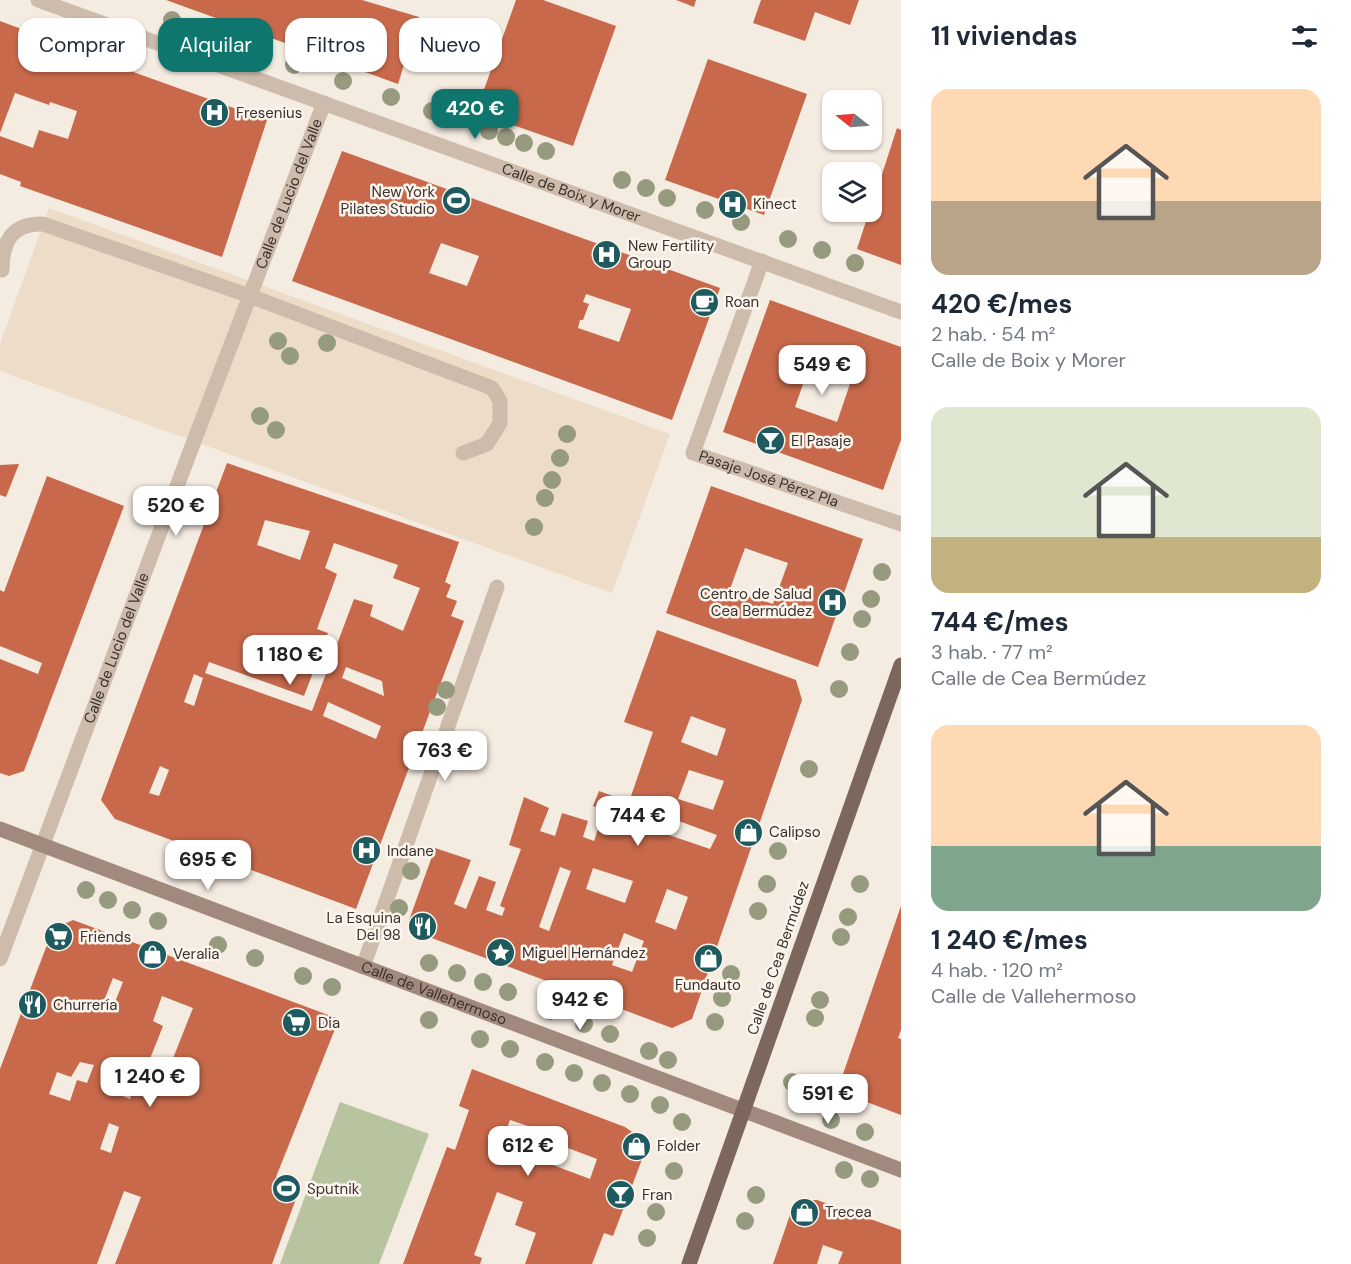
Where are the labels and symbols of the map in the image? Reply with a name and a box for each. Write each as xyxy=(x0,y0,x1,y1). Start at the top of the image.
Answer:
pin: 420 € xyxy=(433,89,517,140)
north arrow xyxy=(822,90,882,150)
hospital icon: Fresenius xyxy=(199,97,231,129)
place label: Fresenius xyxy=(236,103,302,123)
street label: Calle de Lucio del Valle xyxy=(251,116,327,272)
street label: Calle de Boix y Morer xyxy=(499,158,644,227)
place label: New York Pilates Studio xyxy=(341,182,435,219)
sports icon: New York Pilates Studio xyxy=(440,185,472,217)
hospital icon: Kinect xyxy=(716,188,748,220)
place label: Kinect xyxy=(753,194,797,214)
place label: New Fertility Group xyxy=(628,236,715,273)
hospital icon: New Fertility Group xyxy=(591,239,623,271)
cafe icon: Roan xyxy=(688,286,720,318)
place label: Roan xyxy=(725,292,759,312)
pin: 549 € xyxy=(780,345,864,396)
bar icon: El Pasaje xyxy=(754,425,786,457)
place label: El Pasaje xyxy=(791,431,851,451)
street label: Pasaje José Pérez Pla xyxy=(696,446,841,512)
pin: 520 € xyxy=(134,486,218,537)
street label: Calle de Lucio del Valle xyxy=(79,570,154,726)
place label: Centro de Salud Cea Bermúdez xyxy=(700,584,812,621)
hospital icon: Centro de Salud Cea Bermúdez xyxy=(817,587,849,619)
pin: 1 180 € xyxy=(235,635,345,686)
pin: 763 € xyxy=(403,731,487,782)
pin: 744 € xyxy=(596,796,680,847)
shop icon: Calipso xyxy=(732,816,764,848)
place label: Calipso xyxy=(769,822,821,842)
hospital icon: Indane xyxy=(350,835,382,867)
pin: 695 € xyxy=(166,840,250,891)
place label: Indane xyxy=(387,841,434,861)
street label: Calle de Cea Bermúdez xyxy=(742,878,814,1038)
place label: La Esquina Del 98 xyxy=(327,908,401,945)
restaurant icon: La Esquina Del 98 xyxy=(406,911,438,943)
supermarket icon: Friends xyxy=(43,921,75,953)
place label: Friends xyxy=(80,927,131,947)
place icon: Miguel Hernández xyxy=(485,937,517,969)
shop icon: Veralia xyxy=(136,938,168,970)
shop icon: Fundauto xyxy=(692,942,724,974)
place label: Miguel Hernández xyxy=(522,943,646,963)
place label: Veralia xyxy=(173,944,219,964)
street label: Calle de Vallehermoso xyxy=(358,957,510,1030)
place label: Fundauto xyxy=(675,975,741,995)
pin: 942 € xyxy=(538,980,622,1031)
restaurant icon: Churrería xyxy=(16,989,48,1021)
place label: Churrería xyxy=(53,995,117,1015)
supermarket icon: Dia xyxy=(281,1007,313,1039)
place label: Dia xyxy=(318,1013,340,1033)
pin: 1 240 € xyxy=(95,1057,205,1108)
pin: 591 € xyxy=(786,1074,870,1125)
pin: 612 € xyxy=(486,1126,570,1177)
shop icon: Folder xyxy=(620,1130,652,1162)
place label: Folder xyxy=(657,1136,701,1156)
sports icon: Sputnik xyxy=(270,1173,302,1205)
place label: Sputnik xyxy=(307,1179,360,1199)
bar icon: Fran xyxy=(605,1179,637,1211)
place label: Fran xyxy=(642,1185,672,1205)
shop icon: Trecea xyxy=(788,1196,820,1228)
place label: Trecea xyxy=(825,1202,872,1222)

